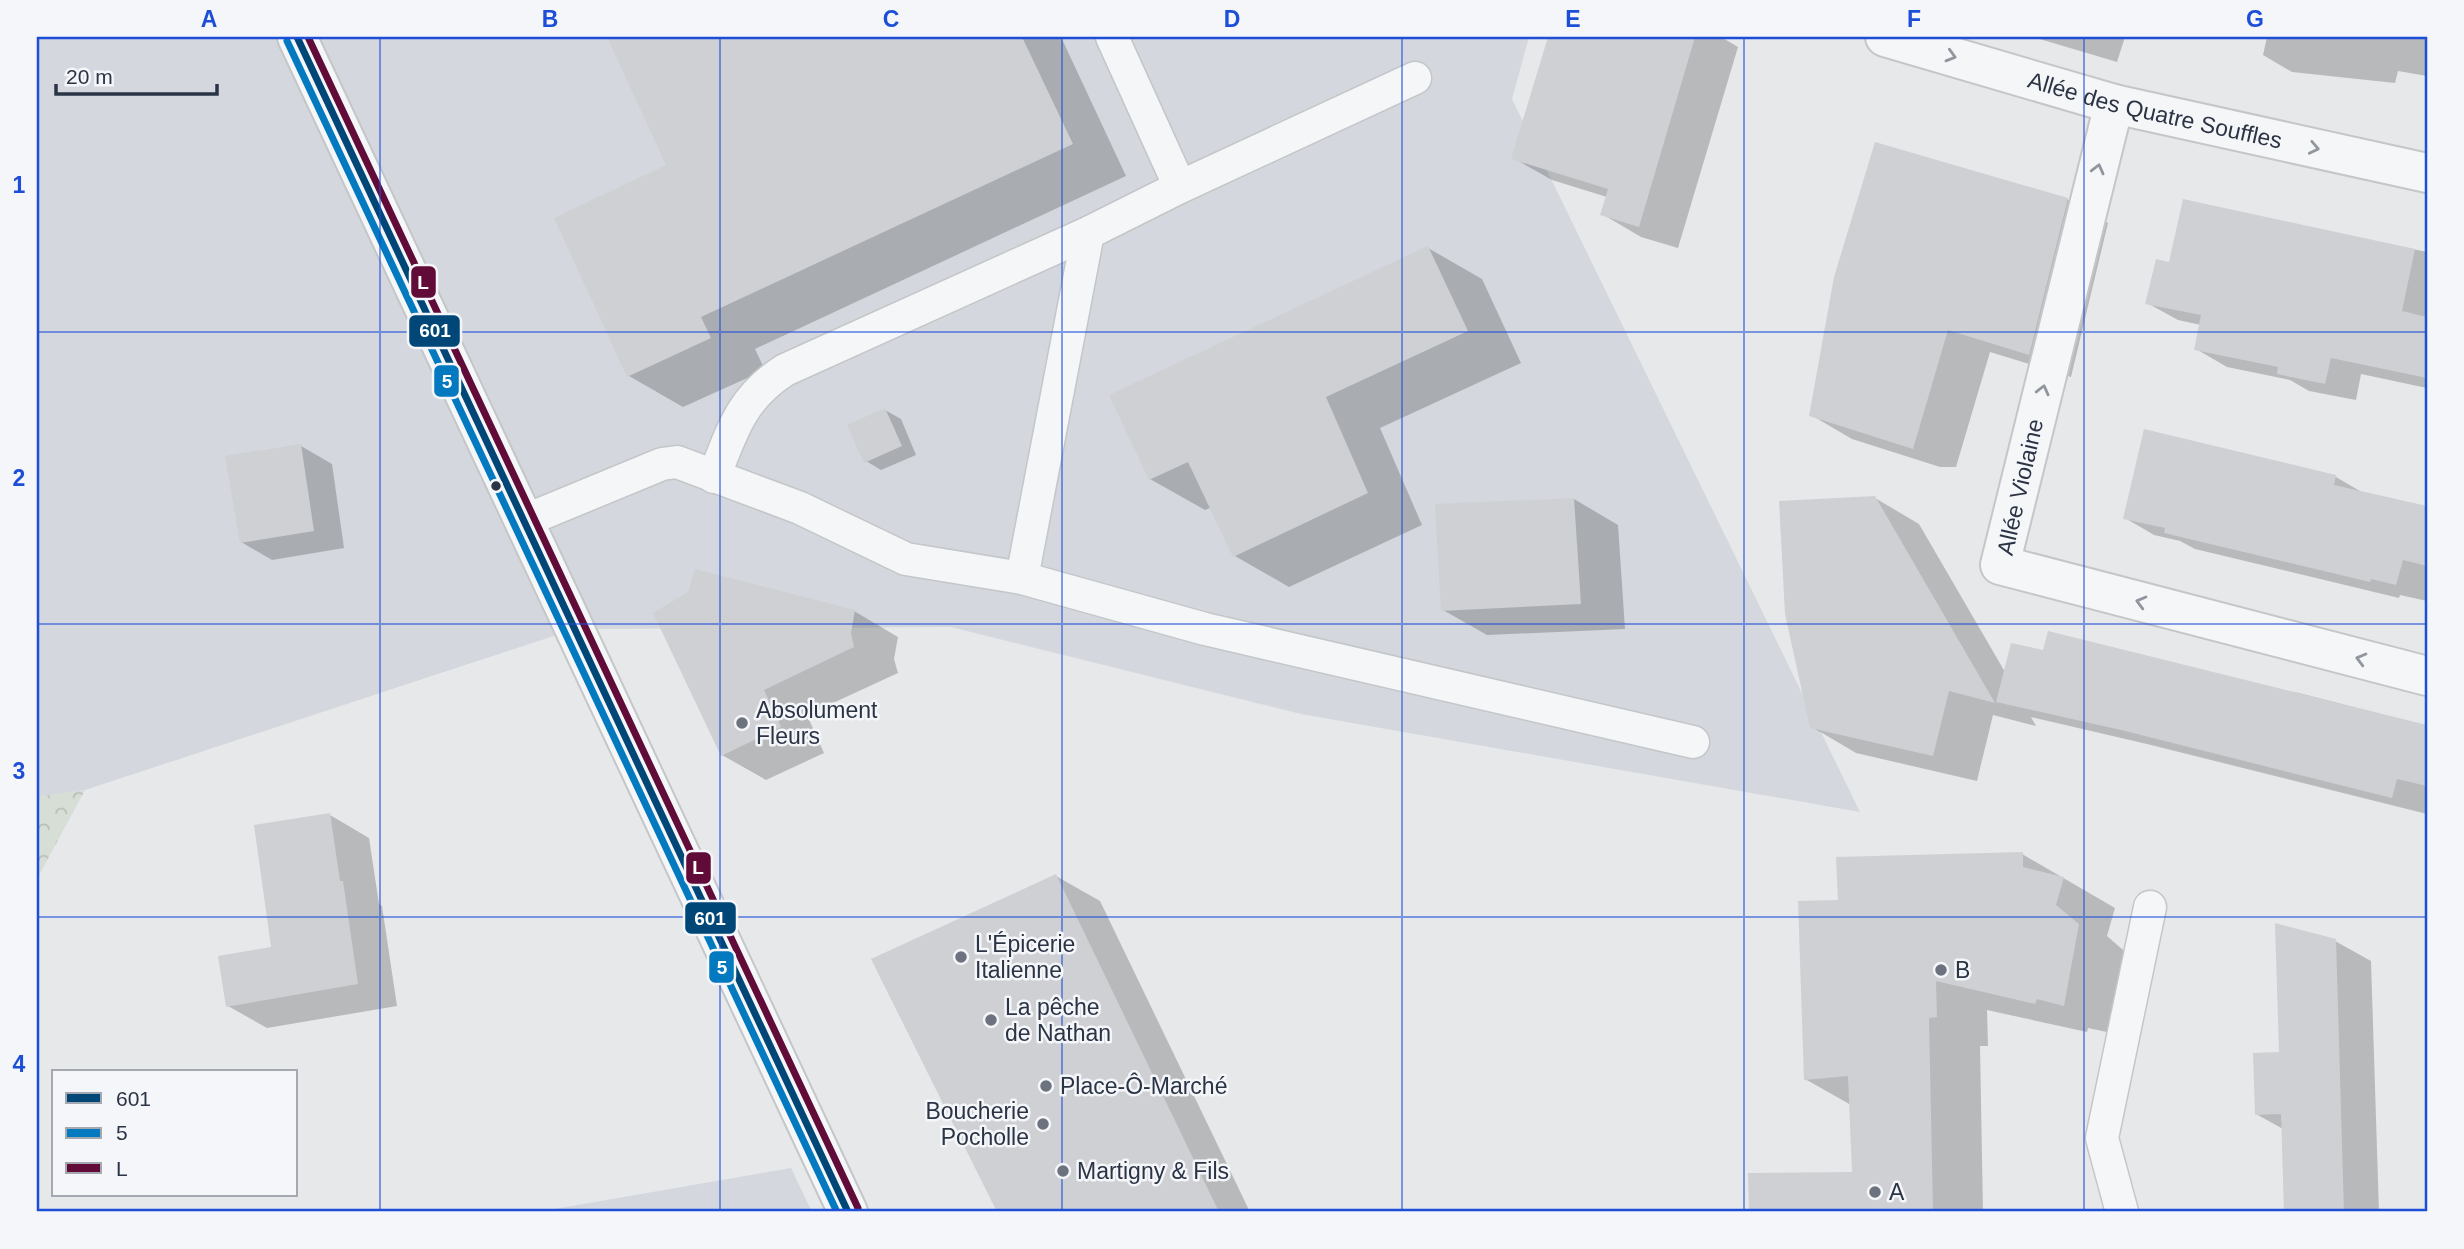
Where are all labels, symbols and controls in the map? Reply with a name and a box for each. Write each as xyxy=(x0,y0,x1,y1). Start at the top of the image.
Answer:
text: A xyxy=(201,6,217,32)
text: B xyxy=(542,6,558,32)
text: C xyxy=(883,6,899,32)
text: D xyxy=(1224,6,1240,32)
text: E xyxy=(1565,6,1581,32)
text: F xyxy=(1907,6,1921,32)
text: G xyxy=(2246,6,2264,32)
one-way arrow xyxy=(1945,47,1957,62)
scale bar xyxy=(56,52,217,96)
text: 20 m xyxy=(66,65,113,88)
street label: Allée des Quatre Souffles xyxy=(2025,67,2284,154)
one-way arrow xyxy=(2308,139,2320,154)
one-way arrow xyxy=(2090,163,2104,175)
text: 1 xyxy=(13,172,26,198)
line badge: L xyxy=(410,265,437,299)
text: L xyxy=(417,272,429,293)
line badge: 601 xyxy=(408,314,461,348)
text: 601 xyxy=(419,320,451,341)
line badge: 5 xyxy=(433,364,460,398)
text: 5 xyxy=(442,371,453,392)
one-way arrow xyxy=(2035,384,2049,396)
street label: Allée Violaine xyxy=(1992,416,2048,558)
text: 2 xyxy=(13,465,25,491)
unlabelled marker xyxy=(489,479,503,493)
one-way arrow xyxy=(2135,595,2147,610)
one-way arrow xyxy=(2355,653,2367,667)
place label: Absolument Fleurs xyxy=(756,697,878,749)
marker: Absolument Fleurs xyxy=(734,715,750,731)
text: 3 xyxy=(13,758,25,784)
line badge: L xyxy=(685,851,712,885)
text: L xyxy=(692,857,704,878)
line badge: 601 xyxy=(684,901,737,935)
text: 601 xyxy=(694,908,726,929)
place label: L'Épicerie Italienne xyxy=(975,931,1075,983)
marker: L'Épicerie Italienne xyxy=(953,949,969,965)
line badge: 5 xyxy=(708,950,735,984)
text: 5 xyxy=(717,957,728,978)
place label: B xyxy=(1955,957,1970,983)
marker: B xyxy=(1933,962,1949,978)
place label: La pêche de Nathan xyxy=(1005,994,1111,1046)
marker: La pêche de Nathan xyxy=(983,1012,999,1028)
text: 4 xyxy=(13,1051,26,1077)
legend xyxy=(52,1070,298,1196)
place label: Place-Ô-Marché xyxy=(1060,1072,1227,1099)
marker: Place-Ô-Marché xyxy=(1038,1078,1054,1094)
text: 601 xyxy=(116,1087,151,1110)
place label: Boucherie Pocholle xyxy=(925,1098,1029,1150)
marker: Boucherie Pocholle xyxy=(1035,1116,1051,1132)
text: 5 xyxy=(116,1121,128,1144)
text: L xyxy=(116,1157,128,1180)
place label: Martigny & Fils xyxy=(1077,1158,1229,1184)
marker: Martigny & Fils xyxy=(1055,1163,1071,1179)
place label: A xyxy=(1889,1179,1905,1205)
marker: A xyxy=(1867,1184,1883,1200)

